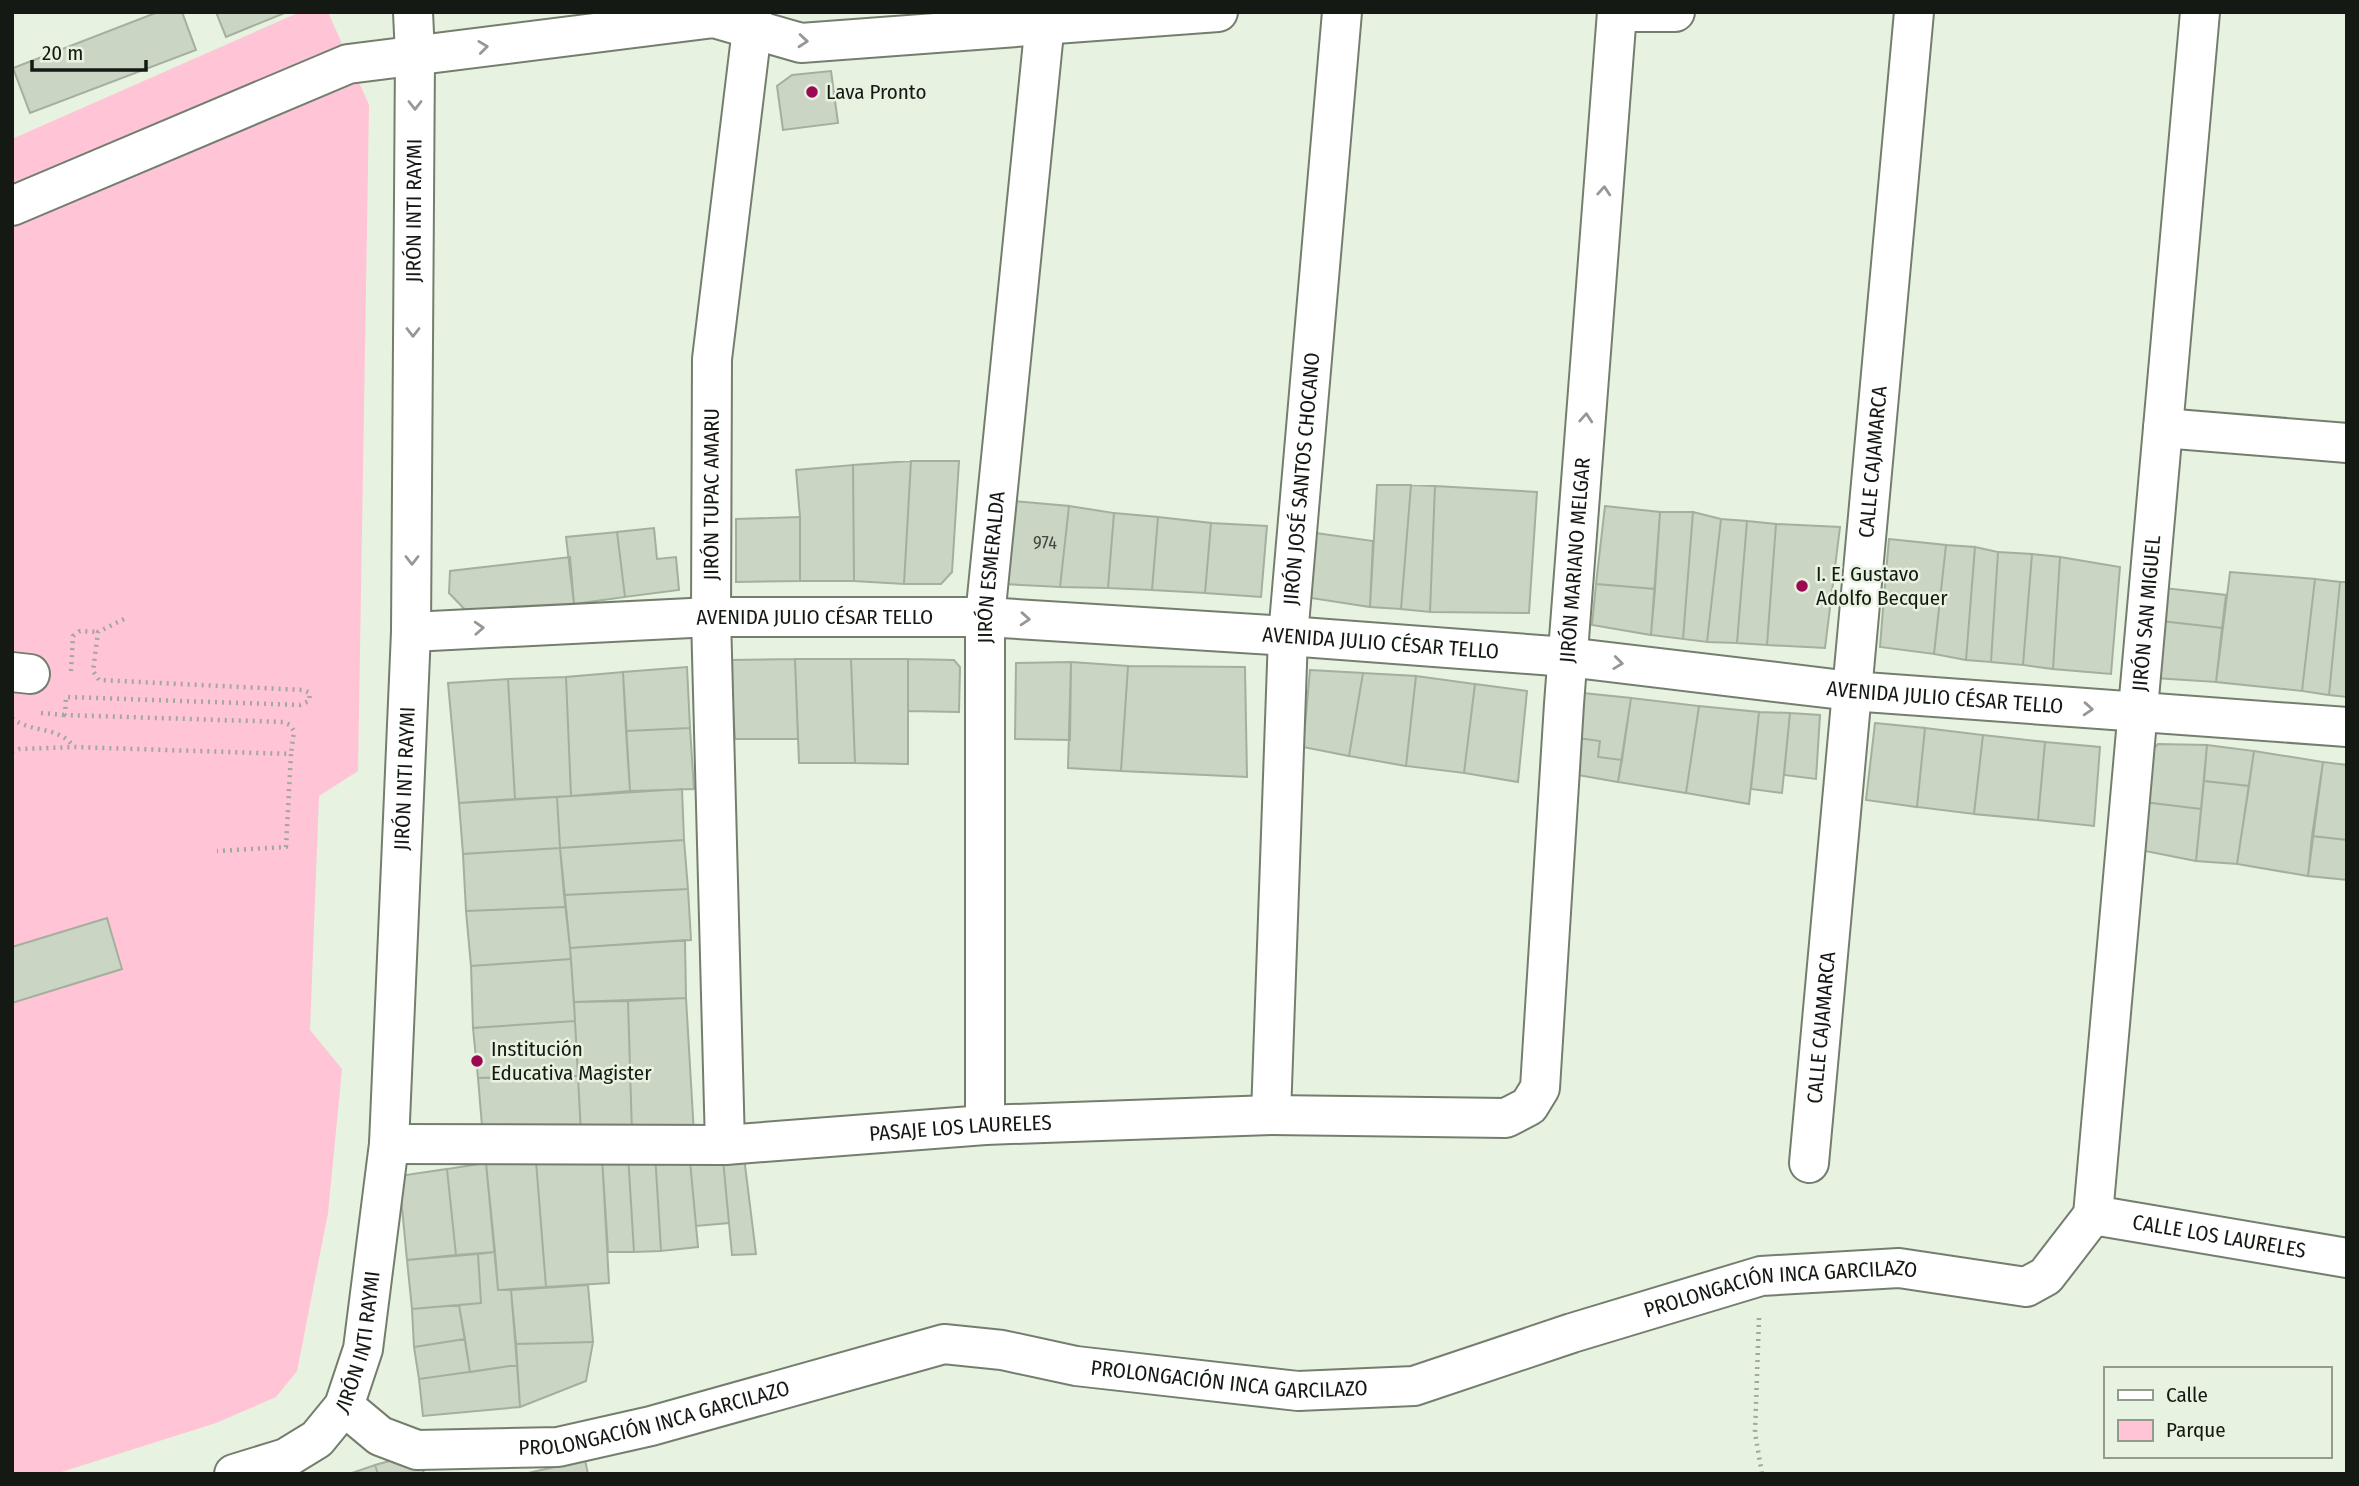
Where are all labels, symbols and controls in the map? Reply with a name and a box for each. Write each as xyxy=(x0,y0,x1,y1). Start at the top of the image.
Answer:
scale bar xyxy=(32,28,145,72)
one-way arrow xyxy=(798,33,809,48)
one-way arrow xyxy=(477,39,488,54)
text: 20 m xyxy=(42,40,83,66)
place label: Lava Pronto xyxy=(826,79,926,105)
marker: Lava Pronto xyxy=(804,84,820,100)
one-way arrow xyxy=(407,100,422,111)
street label: JIRÓN INTI RAYMI xyxy=(400,139,427,283)
one-way arrow xyxy=(1596,185,1611,196)
one-way arrow xyxy=(405,328,421,338)
street label: JIRÓN JOSÉ SANTOS CHOCANO xyxy=(1278,351,1325,606)
street label: CALLE CAJAMARCA xyxy=(1853,385,1893,539)
street label: JIRÓN TUPAC AMARU xyxy=(698,408,725,580)
one-way arrow xyxy=(1578,412,1593,423)
street label: JIRÓN MARIANO MELGAR xyxy=(1554,456,1596,664)
street label: JIRÓN ESMERALDA xyxy=(972,490,1011,643)
house number: 974 xyxy=(1033,532,1057,554)
street label: JIRÓN SAN MIGUEL xyxy=(2127,534,2166,692)
one-way arrow xyxy=(404,555,420,566)
place label: I. E. Gustavo Adolfo Becquer xyxy=(1816,561,1948,611)
marker: I. E. Gustavo Adolfo Becquer xyxy=(1794,578,1810,594)
street label: AVENIDA JULIO CÉSAR TELLO xyxy=(695,604,933,631)
one-way arrow xyxy=(1020,611,1031,626)
one-way arrow xyxy=(474,621,485,636)
street label: AVENIDA JULIO CÉSAR TELLO xyxy=(1262,621,1500,665)
one-way arrow xyxy=(1613,655,1624,670)
street label: AVENIDA JULIO CÉSAR TELLO xyxy=(1825,675,2064,719)
one-way arrow xyxy=(2083,701,2094,716)
street label: JIRÓN INTI RAYMI xyxy=(389,706,421,851)
street label: CALLE CAJAMARCA xyxy=(1801,950,1841,1105)
place label: Institución Educativa Magister xyxy=(491,1036,652,1086)
marker: Institución Educativa Magister xyxy=(469,1053,485,1069)
street label: PASAJE LOS LAURELES xyxy=(868,1110,1052,1147)
street label: CALLE LOS LAURELES xyxy=(2131,1209,2308,1264)
street label: PROLONGACIÓN INCA GARCILAZO xyxy=(1641,1254,1919,1324)
street label: JIRÓN INTI RAYMI xyxy=(331,1270,386,1418)
street label: PROLONGACIÓN INCA GARCILAZO xyxy=(1089,1355,1368,1404)
legend xyxy=(2104,1367,2331,1458)
street label: PROLONGACIÓN INCA GARCILAZO xyxy=(518,1375,792,1461)
text: Calle xyxy=(2166,1382,2208,1408)
text: Parque xyxy=(2166,1417,2226,1443)

